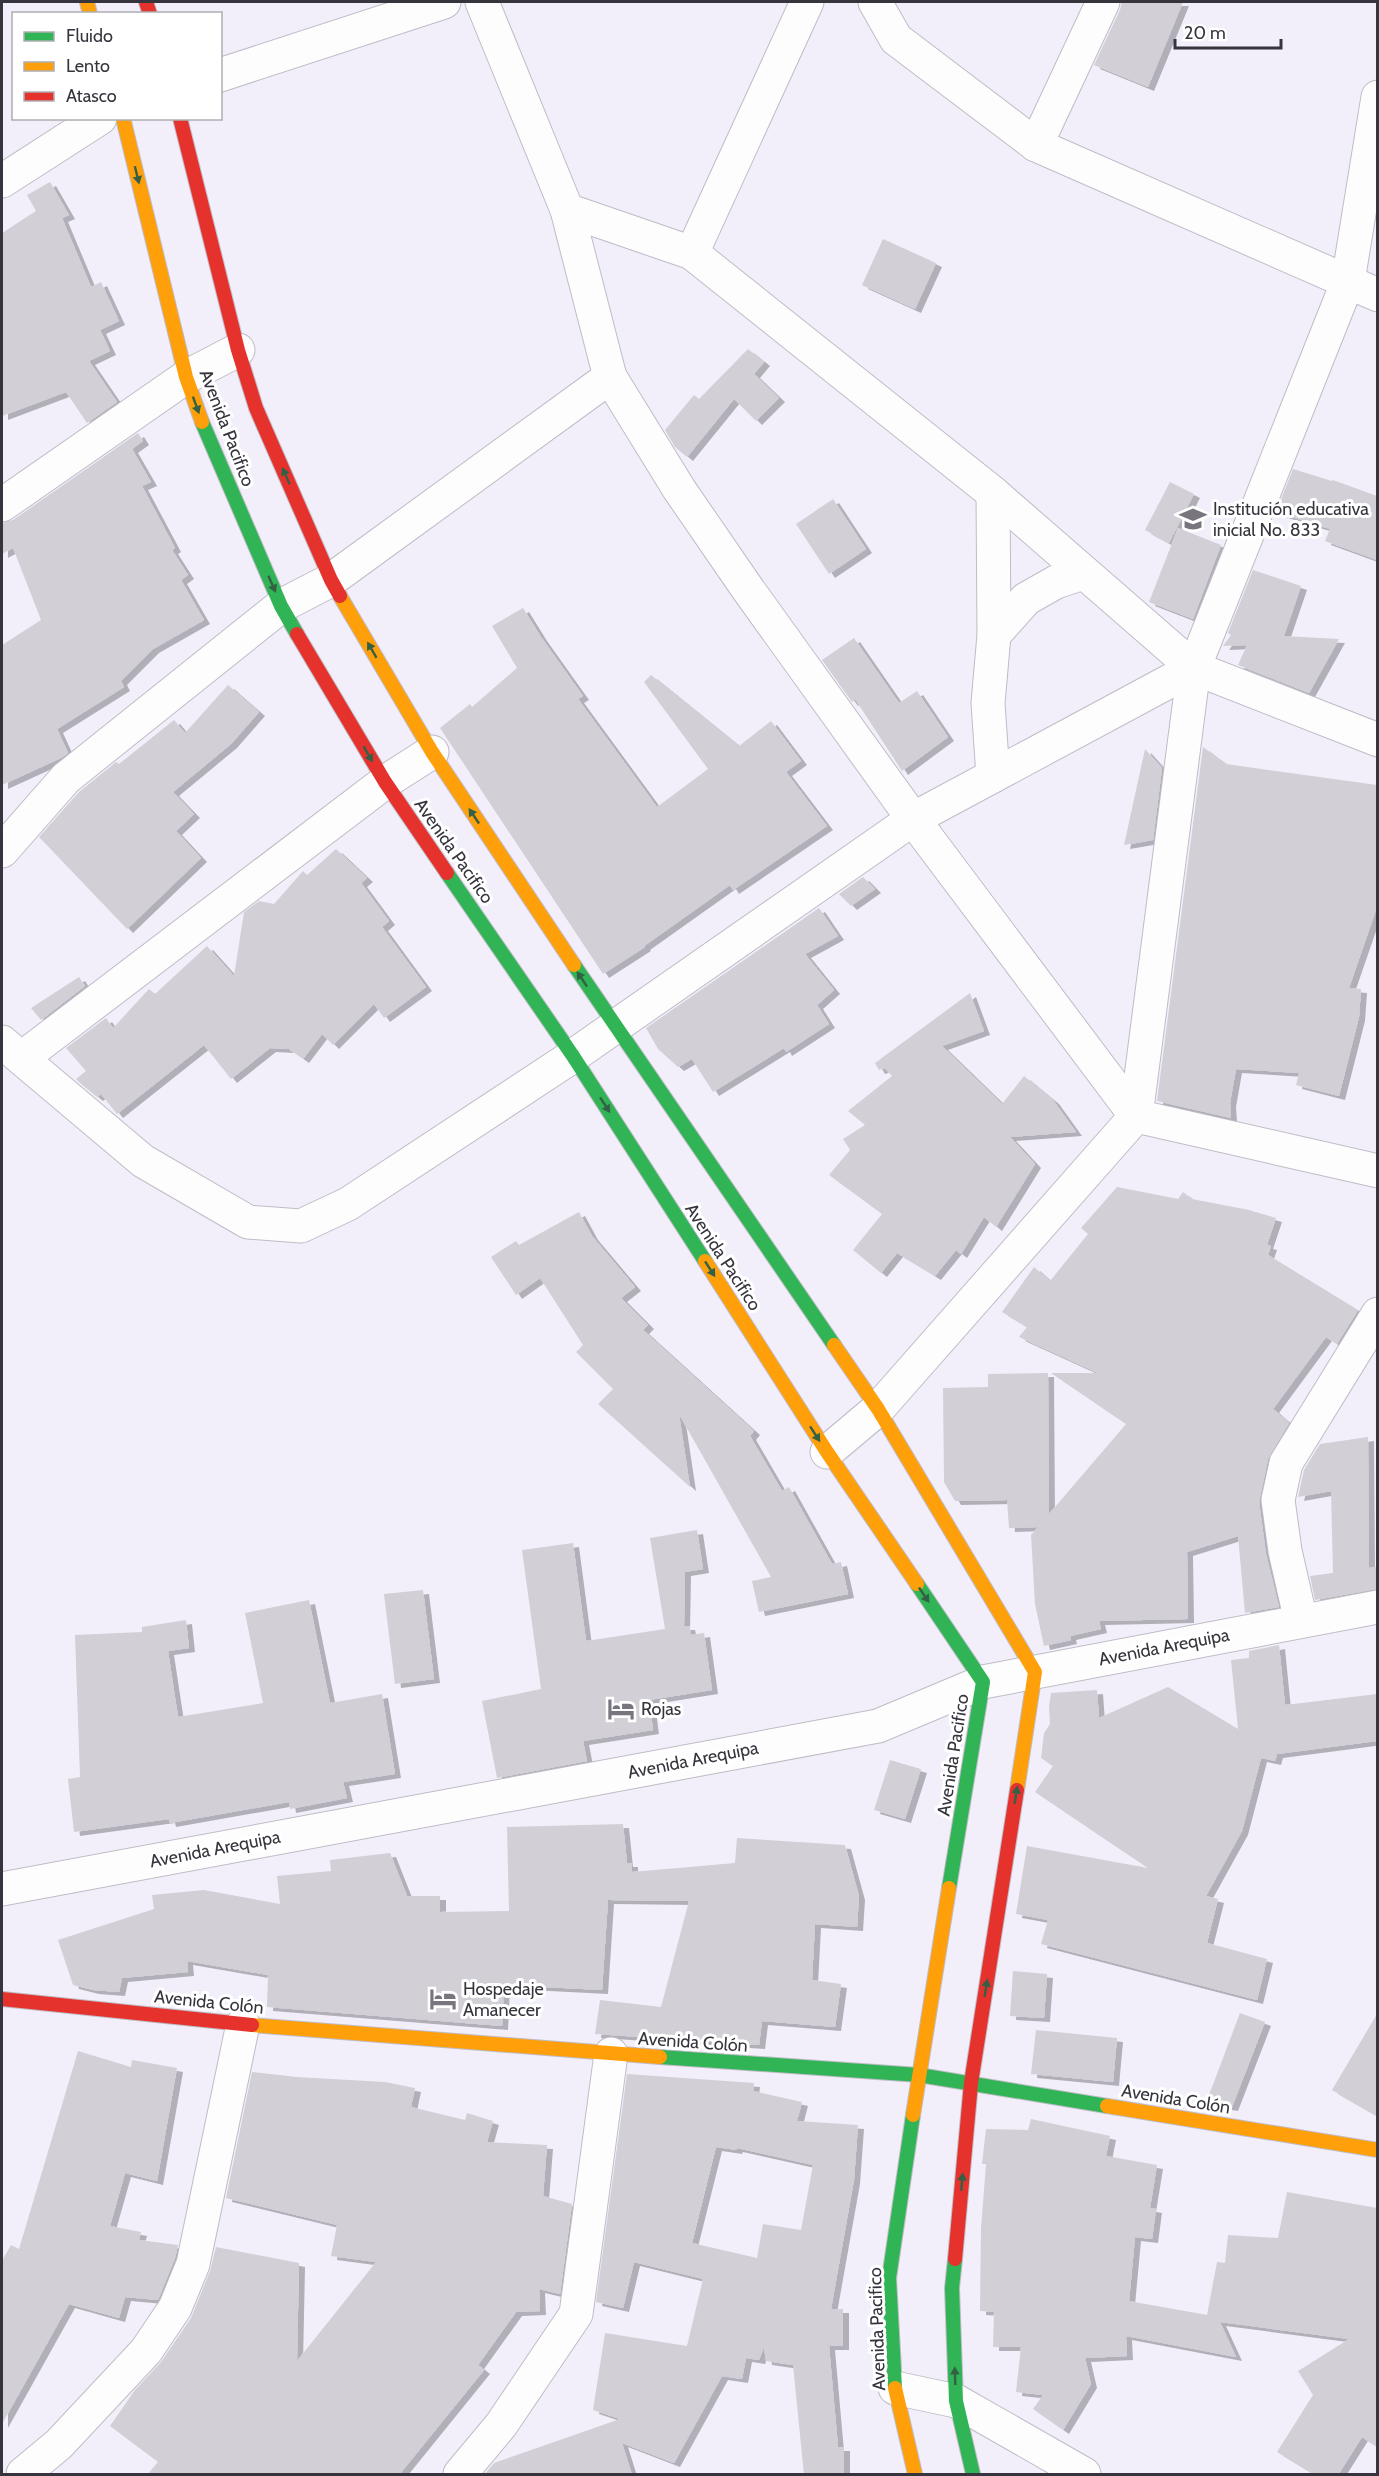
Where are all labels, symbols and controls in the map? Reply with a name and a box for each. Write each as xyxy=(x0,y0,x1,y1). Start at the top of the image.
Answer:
legend xyxy=(12,12,222,120)
scale bar xyxy=(1175,12,1282,50)
text: 20 m xyxy=(1184,22,1226,44)
text: Fluido xyxy=(66,25,113,47)
text: Lento xyxy=(66,55,110,77)
text: Atasco xyxy=(66,85,117,107)
one-way arrow xyxy=(132,166,142,185)
street label: Avenida Pacifico xyxy=(195,366,259,490)
one-way arrow xyxy=(191,396,201,414)
one-way arrow xyxy=(281,467,290,484)
place label: Institución educativa inicial No. 833 xyxy=(1213,498,1369,541)
school or university icon: Institución educativa inicial No. 833 xyxy=(1178,504,1208,534)
one-way arrow xyxy=(267,576,277,594)
one-way arrow xyxy=(367,641,377,658)
one-way arrow xyxy=(363,746,373,763)
street label: Avenida Pacifico xyxy=(410,794,498,908)
one-way arrow xyxy=(468,809,480,825)
one-way arrow xyxy=(576,971,588,987)
one-way arrow xyxy=(599,1097,610,1113)
street label: Avenida Pacifico xyxy=(680,1199,766,1315)
one-way arrow xyxy=(704,1261,715,1278)
one-way arrow xyxy=(809,1426,820,1442)
one-way arrow xyxy=(918,1587,930,1603)
street label: Avenida Arequipa xyxy=(1097,1623,1232,1670)
street label: Avenida Pacifico xyxy=(932,1692,974,1818)
hotel icon: Rojas xyxy=(606,1694,636,1724)
place label: Rojas xyxy=(641,1698,681,1720)
street label: Avenida Arequipa xyxy=(626,1736,761,1783)
one-way arrow xyxy=(1011,1786,1020,1805)
street label: Avenida Arequipa xyxy=(148,1825,283,1872)
place label: Hospedaje Amanecer xyxy=(463,1978,544,2021)
one-way arrow xyxy=(981,1978,990,1997)
hotel icon: Hospedaje Amanecer xyxy=(428,1984,458,2014)
street label: Avenida Colón xyxy=(153,1985,265,2019)
street label: Avenida Colón xyxy=(637,2027,749,2057)
street label: Avenida Colón xyxy=(1120,2080,1232,2118)
one-way arrow xyxy=(957,2172,967,2191)
street label: Avenida Pacifico xyxy=(864,2267,890,2391)
one-way arrow xyxy=(950,2366,960,2385)

